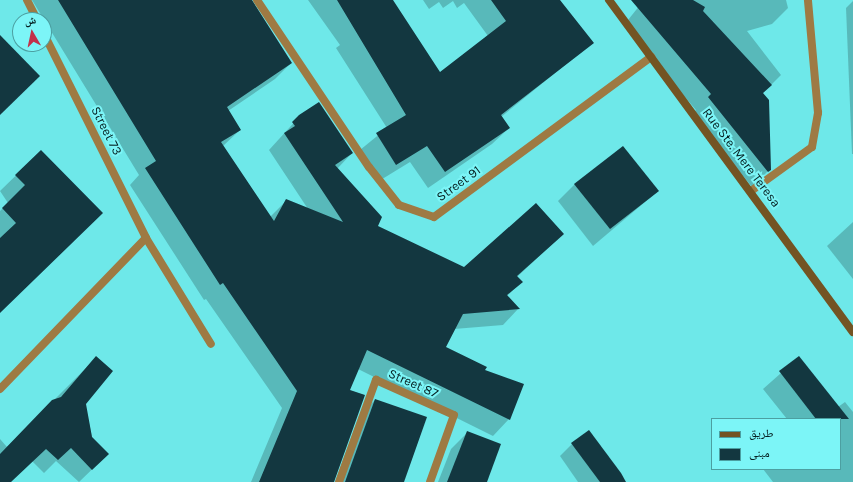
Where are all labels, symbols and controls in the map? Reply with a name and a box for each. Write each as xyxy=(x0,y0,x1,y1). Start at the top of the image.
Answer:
north arrow xyxy=(12,12,52,52)
text: ش xyxy=(23,13,37,28)
street label: Street 73 xyxy=(87,104,125,158)
street label: Rue Ste. Mere Teresa xyxy=(699,105,783,211)
street label: Street 91 xyxy=(434,163,484,205)
street label: Street 87 xyxy=(386,366,440,402)
legend xyxy=(711,418,841,470)
text: طريق xyxy=(749,426,774,440)
text: مبنى xyxy=(749,446,770,460)

